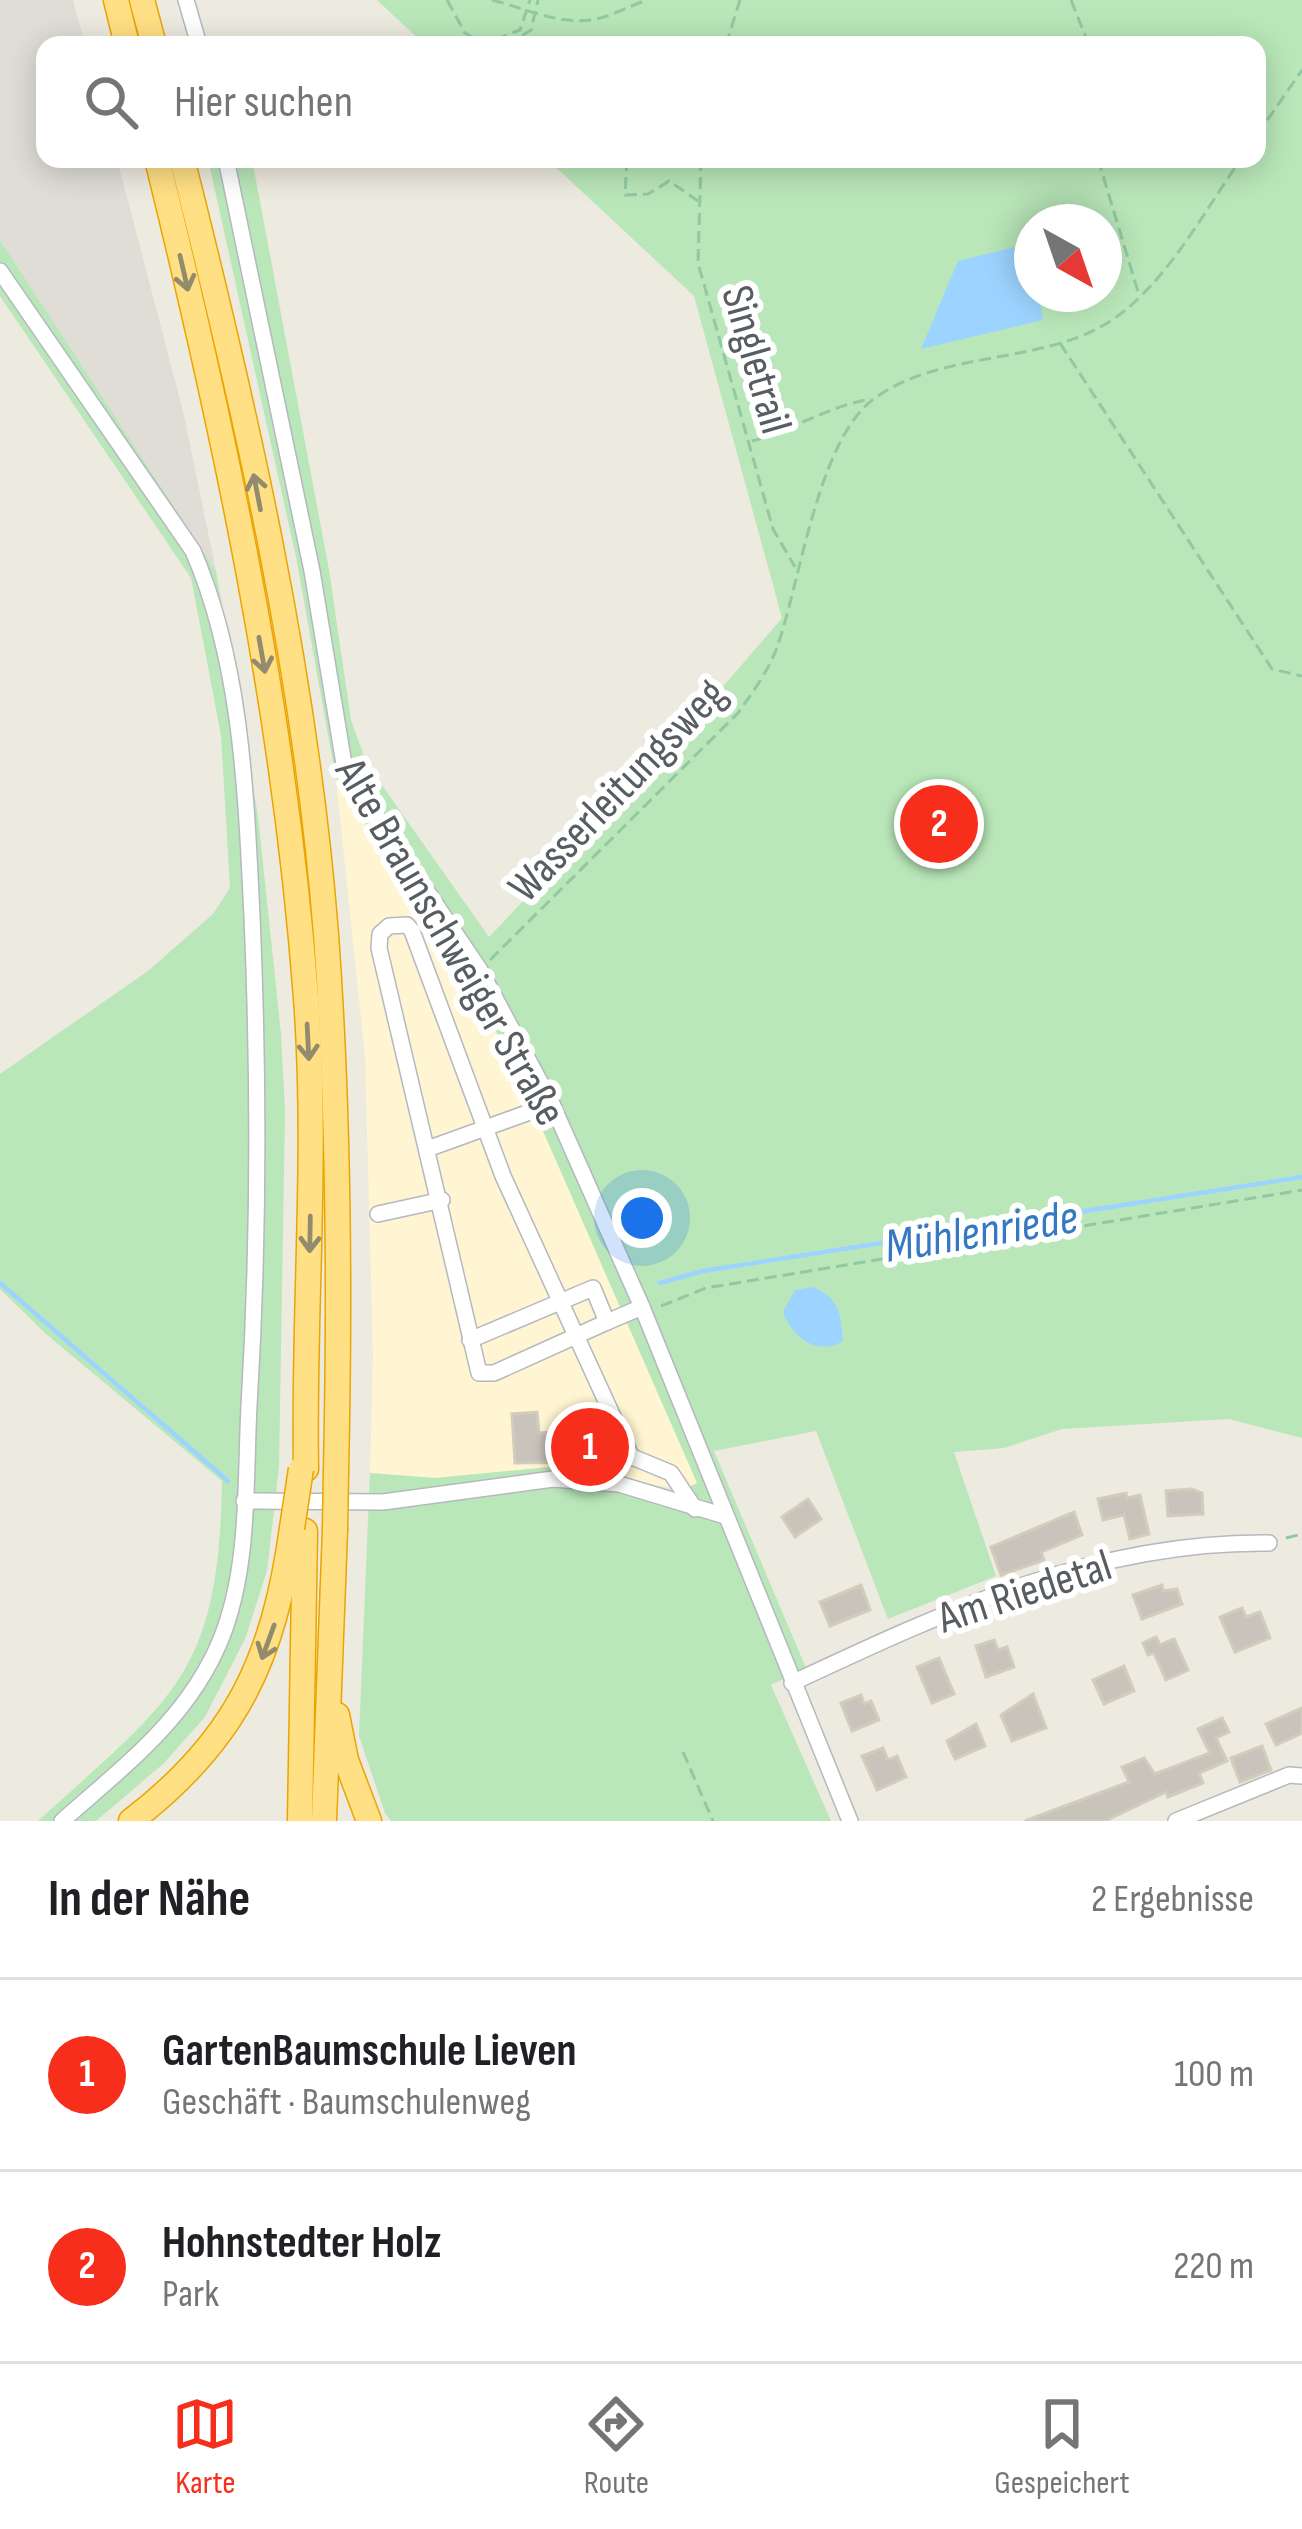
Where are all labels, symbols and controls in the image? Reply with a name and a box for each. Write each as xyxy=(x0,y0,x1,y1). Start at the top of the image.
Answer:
search box xyxy=(36,36,1266,168)
icon: search xyxy=(78,69,144,135)
text: Hier suchen xyxy=(174,75,353,130)
north arrow xyxy=(1014,204,1122,312)
one-way arrow xyxy=(174,253,196,291)
street label: Singletrail xyxy=(708,279,803,440)
one-way arrow xyxy=(245,473,267,512)
one-way arrow xyxy=(252,634,275,673)
street label: Wasserleitungsweg xyxy=(497,667,738,914)
street label: Alte Braunschweiger Straße xyxy=(322,748,577,1136)
pin: 2 xyxy=(900,779,978,869)
one-way arrow xyxy=(297,1022,320,1061)
your location xyxy=(612,1188,672,1248)
water label: Mühlenriede xyxy=(881,1189,1082,1276)
one-way arrow xyxy=(298,1214,321,1253)
pin: 1 xyxy=(551,1402,629,1492)
street label: Am Riedetal xyxy=(930,1539,1119,1647)
one-way arrow xyxy=(256,1623,277,1660)
text: In der Nähe xyxy=(48,1869,250,1930)
text: 2 Ergebnisse xyxy=(1091,1876,1254,1923)
text: GartenBaumschule Lieven xyxy=(162,2024,577,2079)
text: 1 xyxy=(79,2051,95,2098)
text: 100 m xyxy=(1174,2051,1254,2098)
text: Geschäft · Baumschulenweg xyxy=(162,2079,531,2126)
text: Hohnstedter Holz xyxy=(162,2216,441,2271)
text: 2 xyxy=(78,2243,96,2290)
text: 220 m xyxy=(1173,2243,1254,2290)
text: Park xyxy=(162,2271,219,2318)
tab: Karte xyxy=(172,2391,238,2503)
tab: Route xyxy=(583,2391,649,2503)
tab: Gespeichert xyxy=(994,2391,1130,2503)

